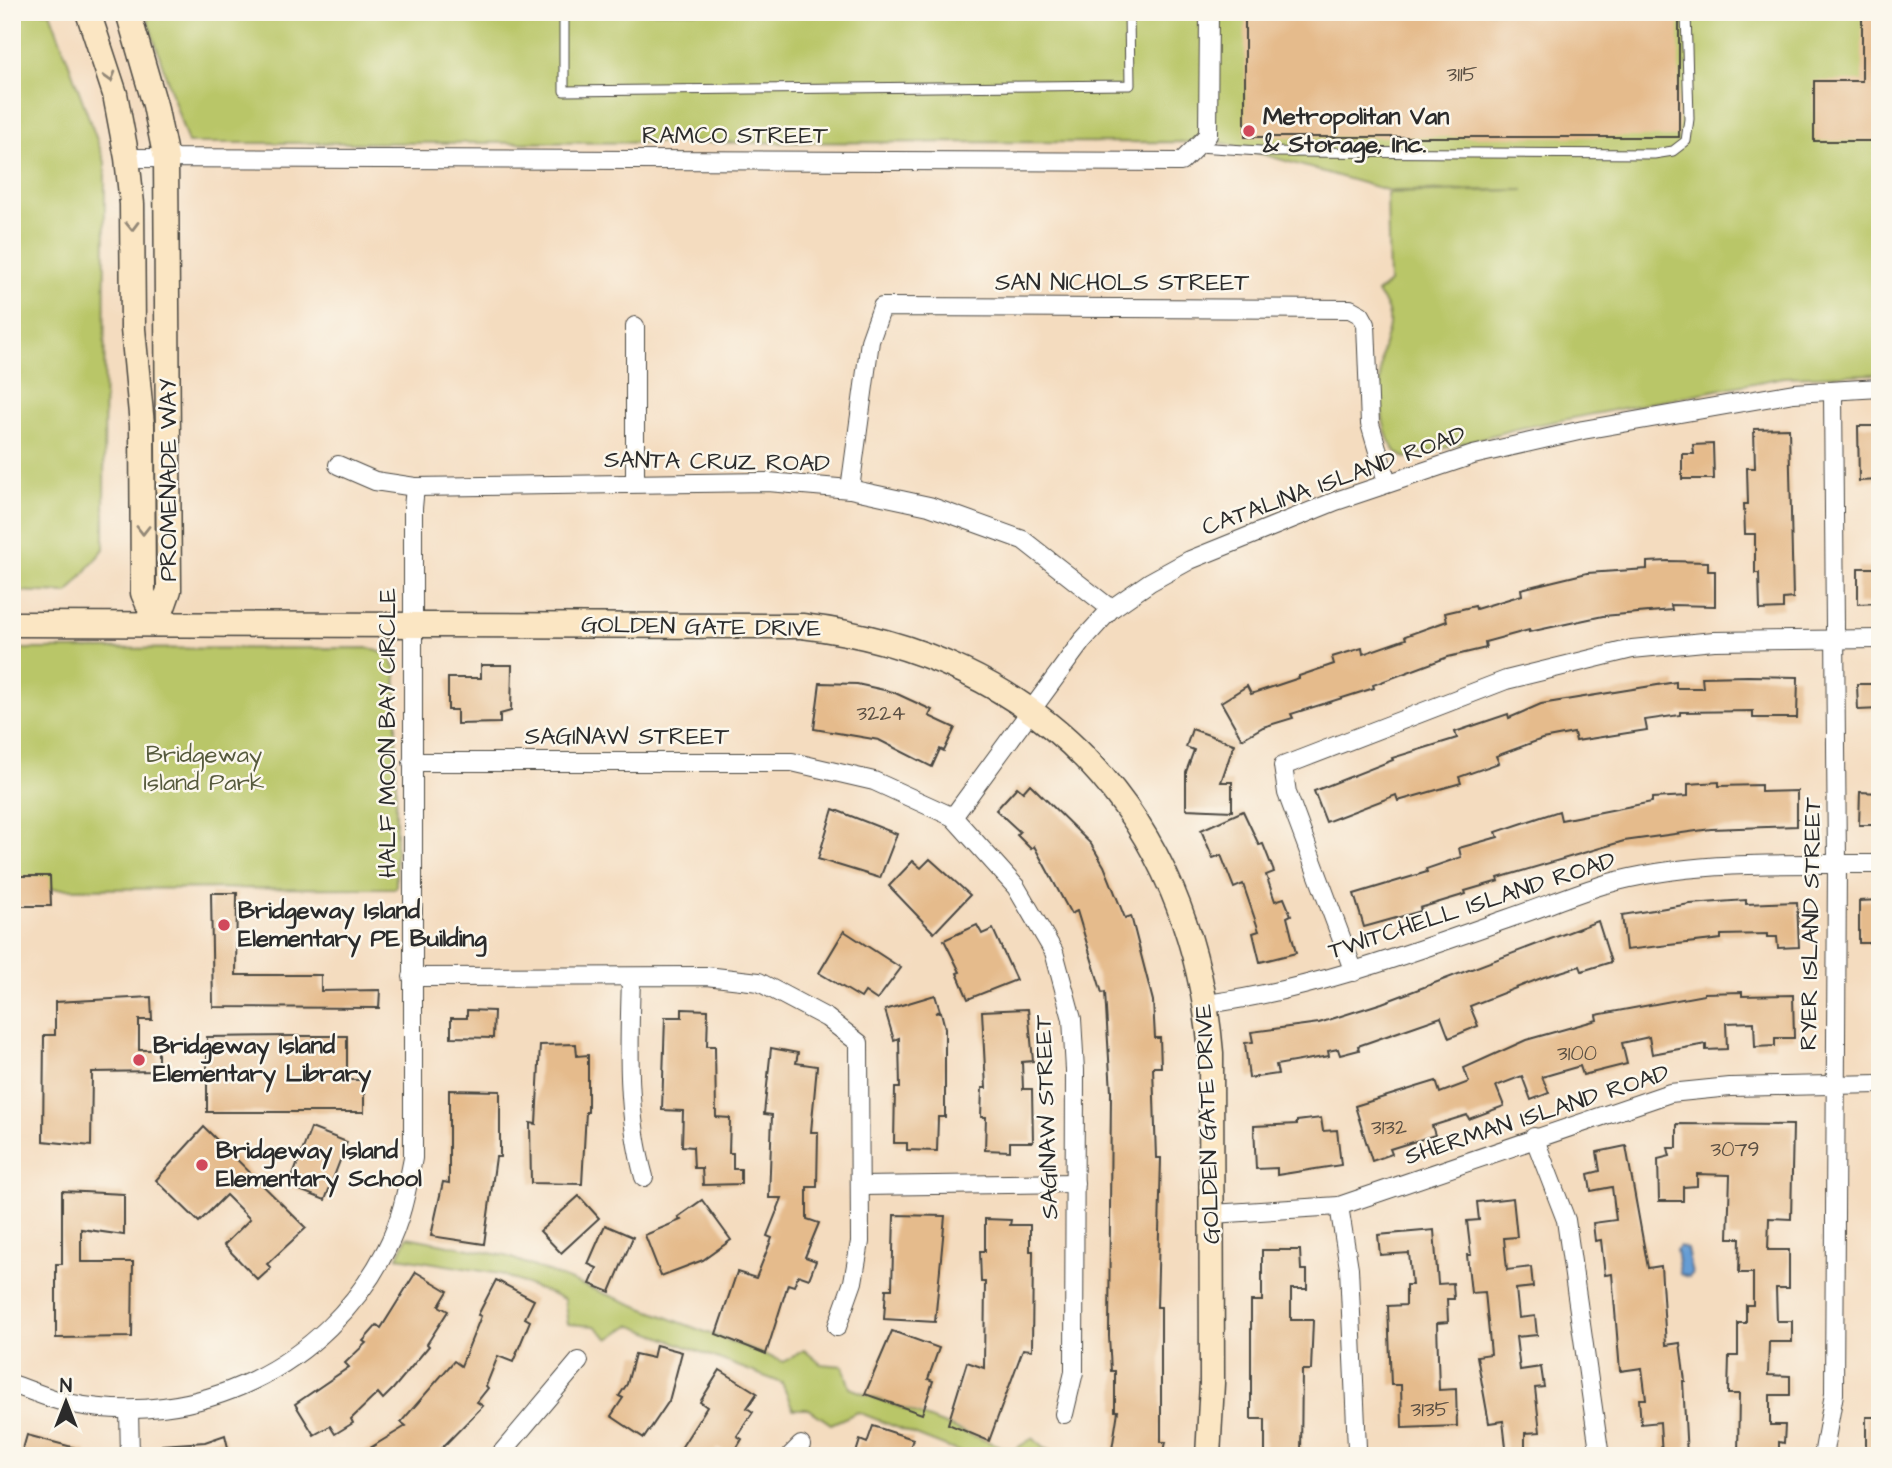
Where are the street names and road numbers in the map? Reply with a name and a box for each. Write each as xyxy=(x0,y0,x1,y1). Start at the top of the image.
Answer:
street label: RAMCO STREET xyxy=(642,119,828,153)
street label: SAN NICHOLS STREET xyxy=(995,266,1249,300)
street label: PROMENADE WAY xyxy=(152,378,186,582)
street label: CATALINA ISLAND ROAD xyxy=(1197,417,1471,545)
street label: SANTA CRUZ ROAD xyxy=(604,443,830,481)
street label: HALF MOON BAY CIRCLE xyxy=(371,588,405,878)
street label: GOLDEN GATE DRIVE xyxy=(581,608,821,646)
street label: SAGINAW STREET xyxy=(525,720,729,754)
street label: RYER ISLAND STREET xyxy=(1792,797,1830,1051)
street label: TWITCHELL ISLAND ROAD xyxy=(1324,843,1620,969)
street label: GOLDEN GATE DRIVE xyxy=(1187,1003,1229,1245)
street label: SAGINAW STREET xyxy=(1026,1014,1068,1220)
street label: SHERMAN ISLAND ROAD xyxy=(1400,1056,1674,1174)

